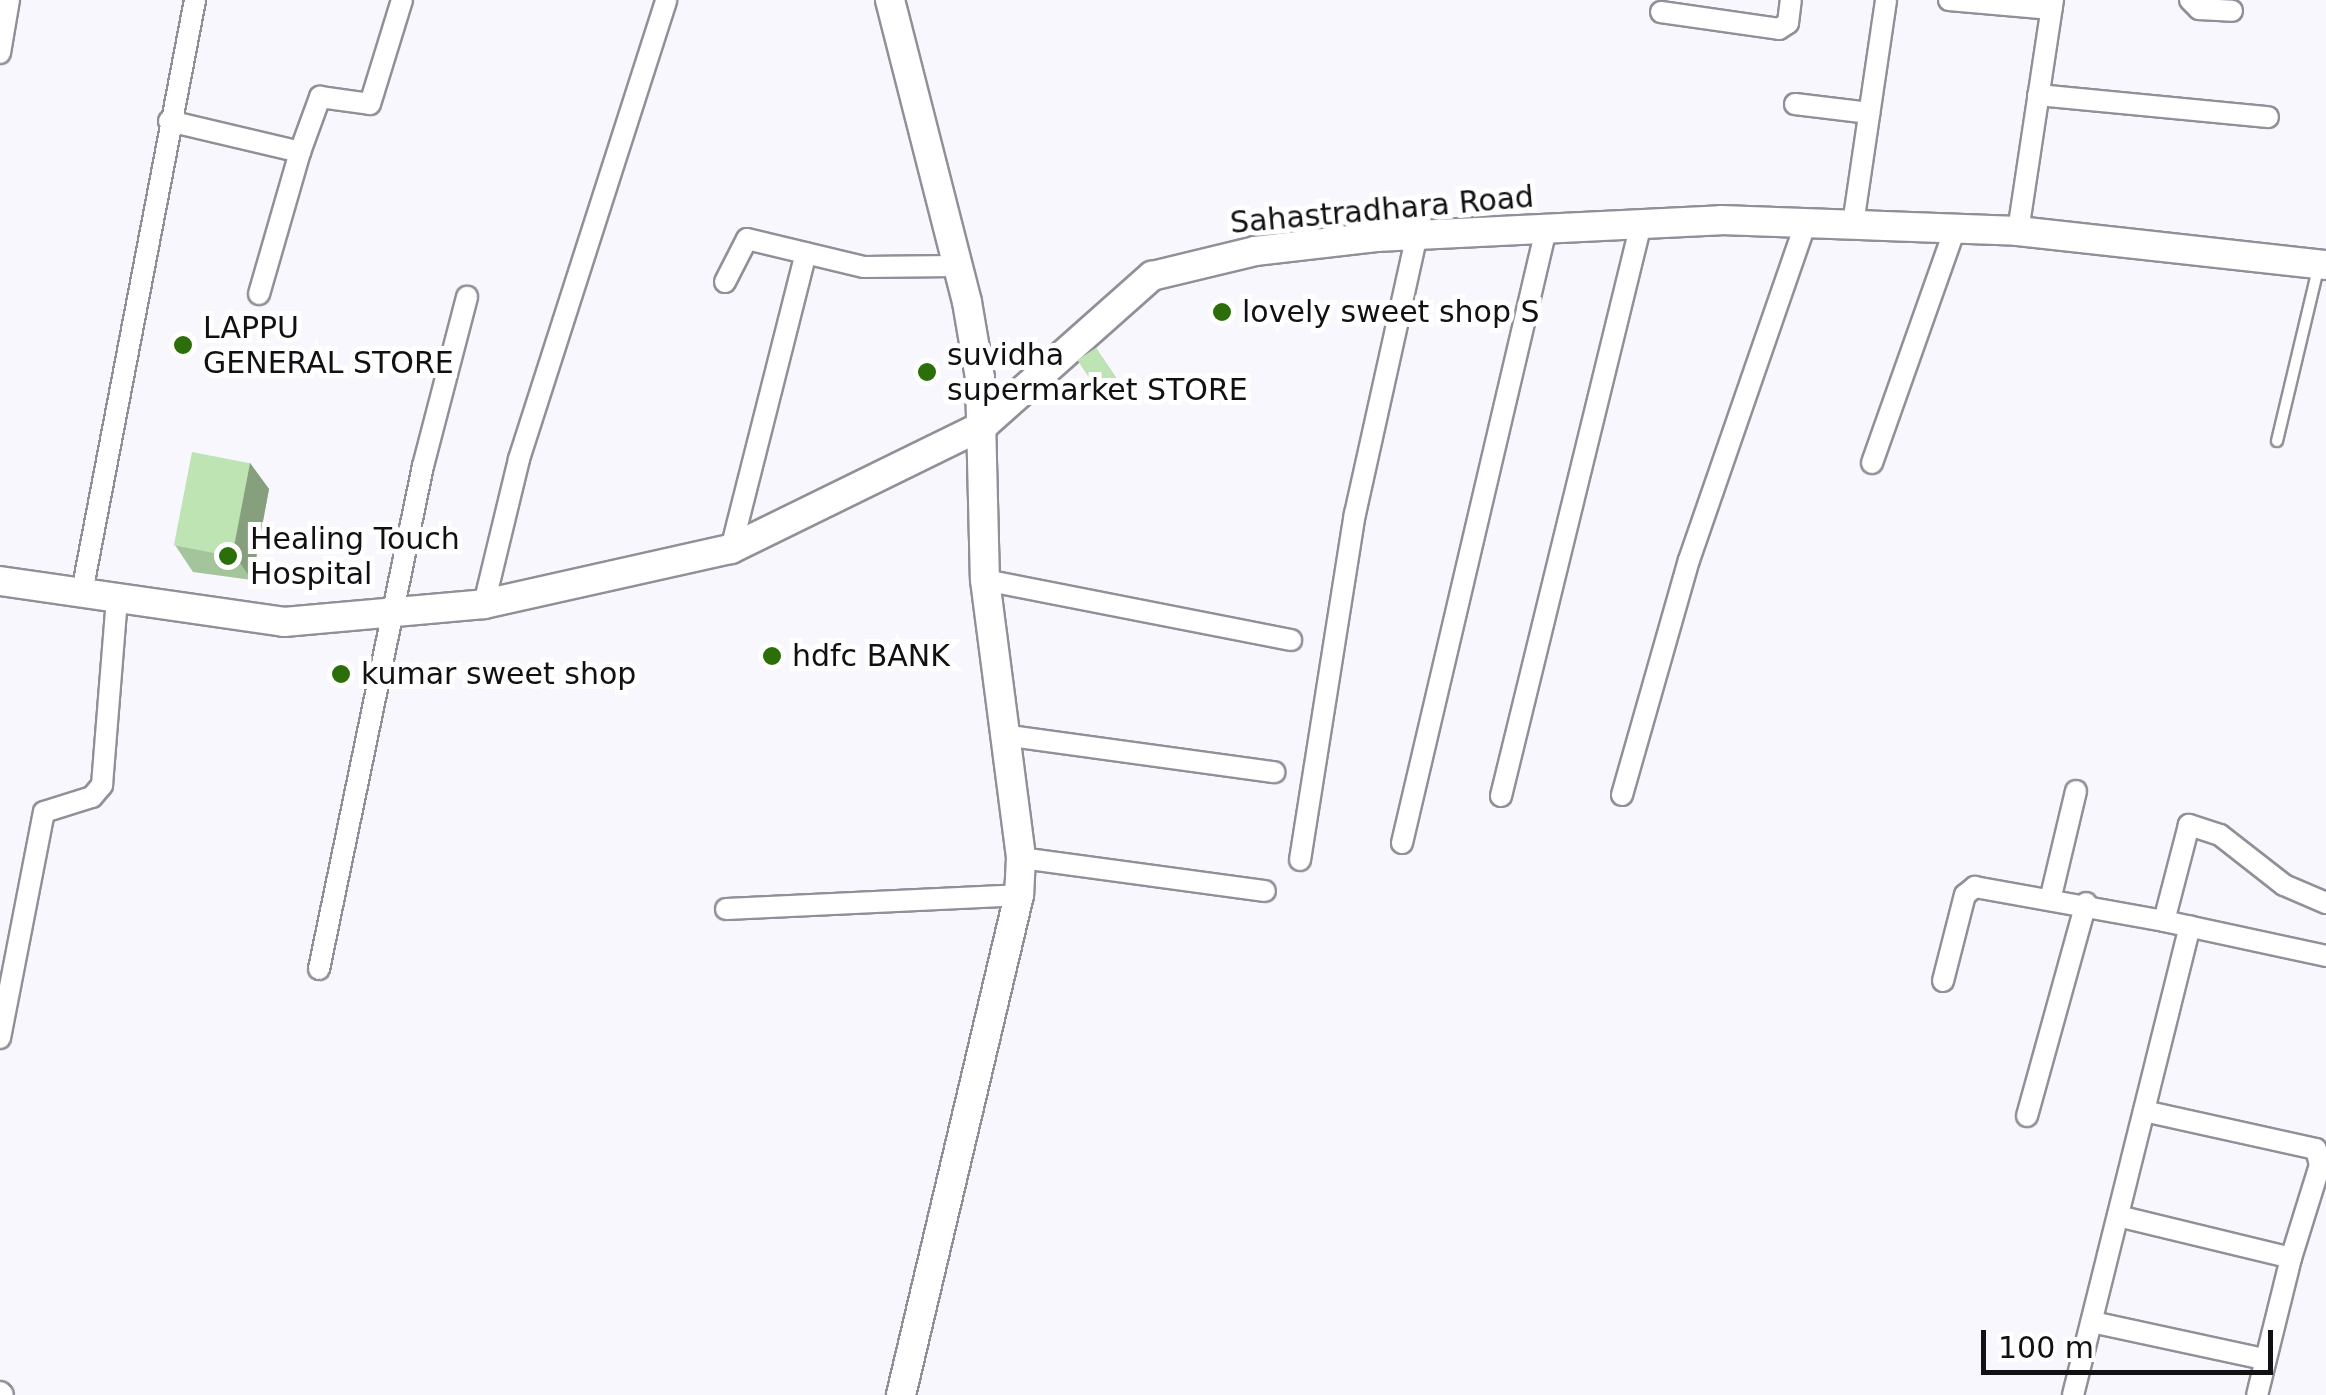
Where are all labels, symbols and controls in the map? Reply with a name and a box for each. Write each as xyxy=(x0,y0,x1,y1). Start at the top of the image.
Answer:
street label: Sahastradhara Road xyxy=(1229,179,1535,241)
place label: lovely sweet shop S xyxy=(1242,294,1540,330)
marker: lovely sweet shop S xyxy=(1211,301,1233,323)
place label: LAPPU GENERAL STORE xyxy=(203,310,454,380)
marker: LAPPU GENERAL STORE xyxy=(172,334,194,356)
place label: suvidha supermarket STORE xyxy=(947,337,1248,408)
marker: suvidha supermarket STORE xyxy=(916,361,938,383)
place label: Healing Touch Hospital xyxy=(250,521,460,592)
marker: Healing Touch Hospital xyxy=(215,543,241,569)
place label: hdfc BANK xyxy=(792,638,950,674)
marker: hdfc BANK xyxy=(761,645,783,667)
place label: kumar sweet shop xyxy=(361,656,636,692)
marker: kumar sweet shop xyxy=(330,663,352,685)
scale bar xyxy=(1986,1310,2278,1372)
text: 100 m xyxy=(1998,1330,2094,1365)

